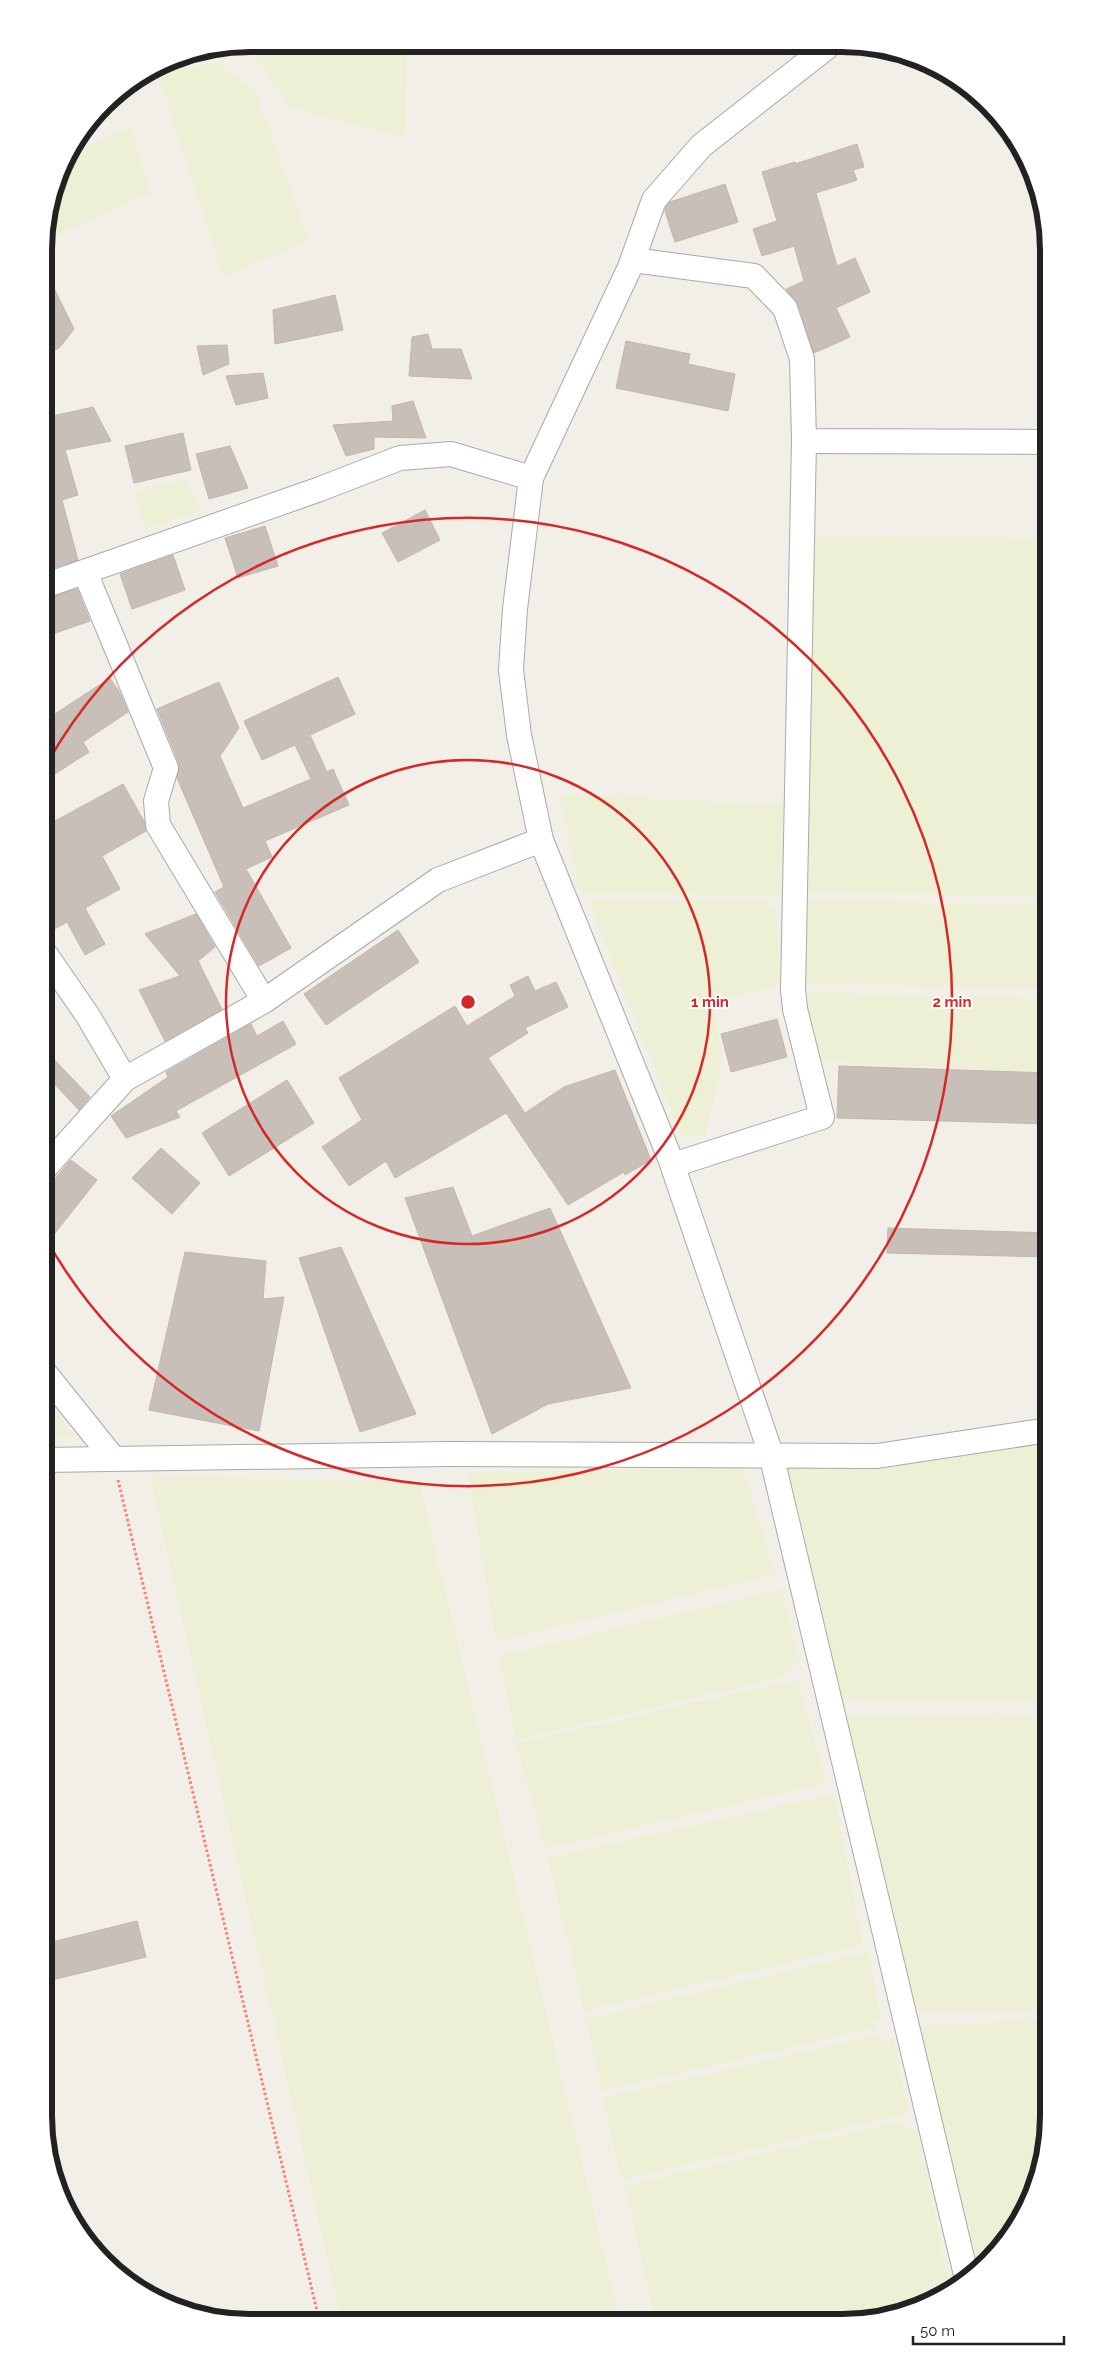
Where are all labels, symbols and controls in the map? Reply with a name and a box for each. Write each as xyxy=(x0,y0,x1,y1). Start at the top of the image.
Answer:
centre of rings xyxy=(459,993,477,1011)
text: 1 min xyxy=(691,993,729,1011)
text: 2 min xyxy=(933,993,971,1011)
scale bar xyxy=(913,2314,1064,2346)
text: 50 m xyxy=(920,2322,955,2340)

